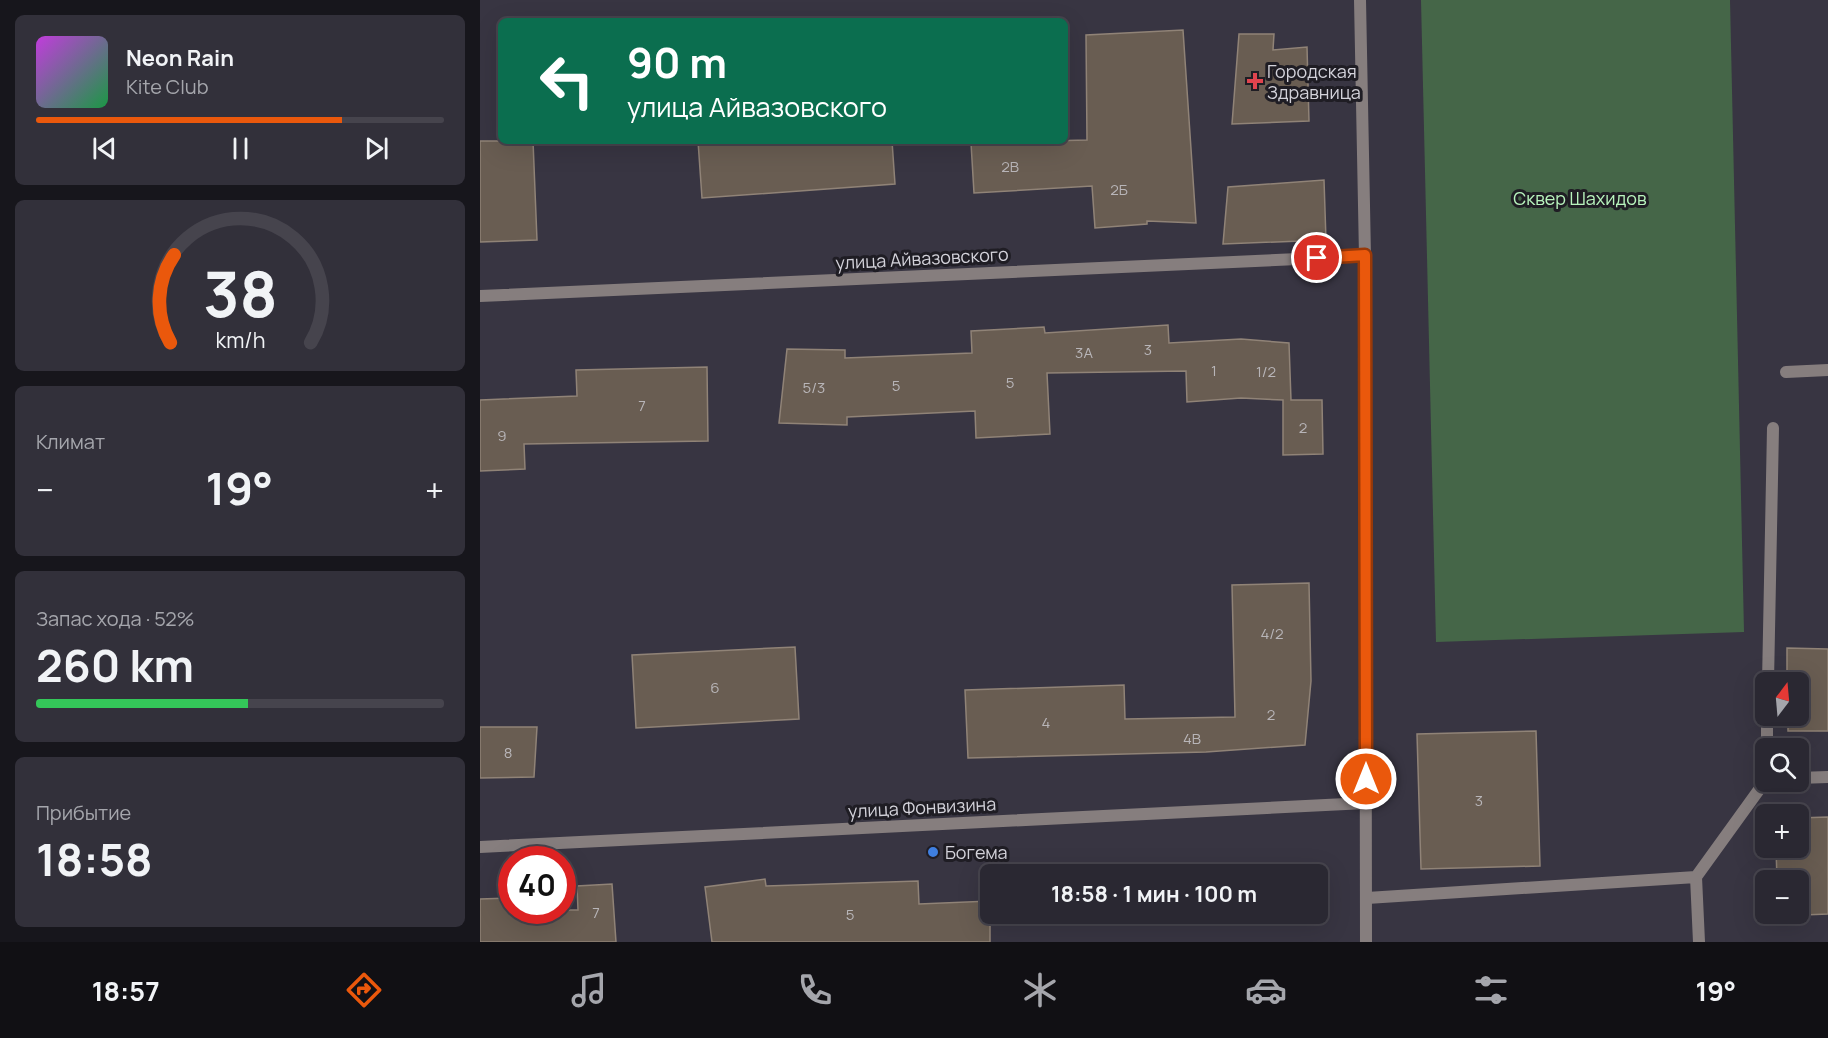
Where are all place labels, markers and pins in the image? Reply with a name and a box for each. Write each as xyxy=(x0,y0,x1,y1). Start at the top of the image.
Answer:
place label: Городская Здравница xyxy=(1267,59,1361,104)
marker: Городская Здравница xyxy=(1248,74,1262,88)
pin xyxy=(1291,232,1342,283)
place label: Богема xyxy=(945,840,1008,864)
marker: Богема xyxy=(926,845,940,859)

